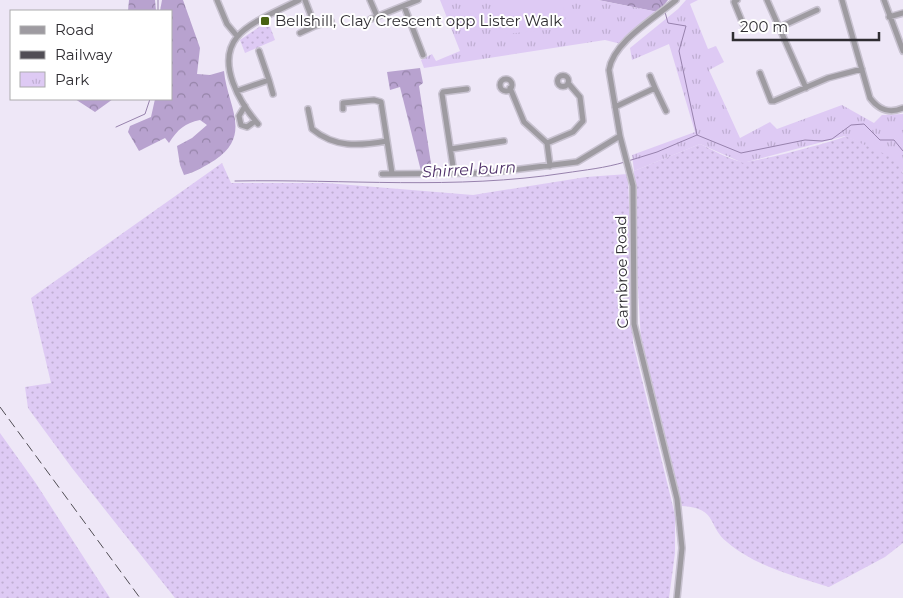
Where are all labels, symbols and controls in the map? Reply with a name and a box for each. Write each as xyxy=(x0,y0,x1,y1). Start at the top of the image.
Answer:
legend xyxy=(10,10,172,100)
scale bar xyxy=(733,10,879,42)
place label: Bellshill, Clay Crescent opp Lister Walk xyxy=(275,11,562,30)
marker: Bellshill, Clay Crescent opp Lister Walk xyxy=(259,15,271,27)
text: 200 m xyxy=(740,17,788,36)
text: Road xyxy=(55,20,94,39)
text: Railway xyxy=(55,45,113,64)
text: Park xyxy=(55,70,89,89)
water label: Shirrel burn xyxy=(421,158,517,181)
street label: Carnbroe Road xyxy=(611,215,632,329)

